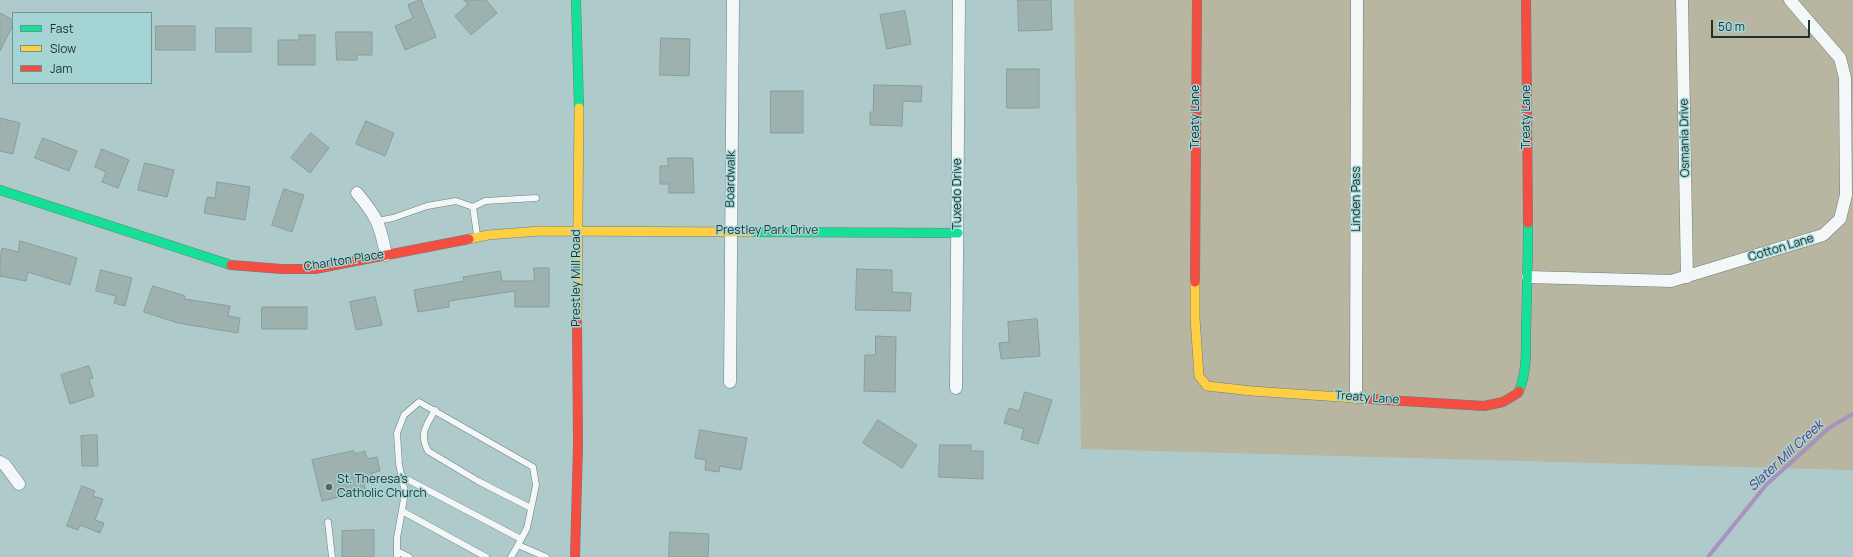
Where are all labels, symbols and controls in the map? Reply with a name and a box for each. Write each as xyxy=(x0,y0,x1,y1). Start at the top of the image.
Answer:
legend xyxy=(12,12,152,84)
scale bar xyxy=(1713,12,1812,38)
text: 50 m xyxy=(1718,18,1745,35)
text: Fast xyxy=(50,20,74,37)
text: Slow xyxy=(50,40,76,57)
text: Jam xyxy=(50,60,72,77)
street label: Treaty Lane xyxy=(1189,85,1203,149)
street label: Treaty Lane xyxy=(1520,85,1534,149)
street label: Osmania Drive xyxy=(1677,98,1693,178)
street label: Boardwalk xyxy=(723,151,739,207)
street label: Tuxedo Drive xyxy=(951,158,965,230)
street label: Linden Pass xyxy=(1350,166,1364,232)
street label: Prestley Park Drive xyxy=(716,224,818,238)
street label: Prestley Mill Road xyxy=(570,229,584,327)
street label: Cotton Lane xyxy=(1746,231,1816,265)
street label: Charlton Place xyxy=(303,248,385,274)
street label: Treaty Lane xyxy=(1334,389,1400,407)
water label: Slater Mill Creek xyxy=(1745,417,1827,495)
place label: St. Theresa's Catholic Church xyxy=(337,473,427,501)
marker: St. Theresa's Catholic Church xyxy=(324,482,334,492)

